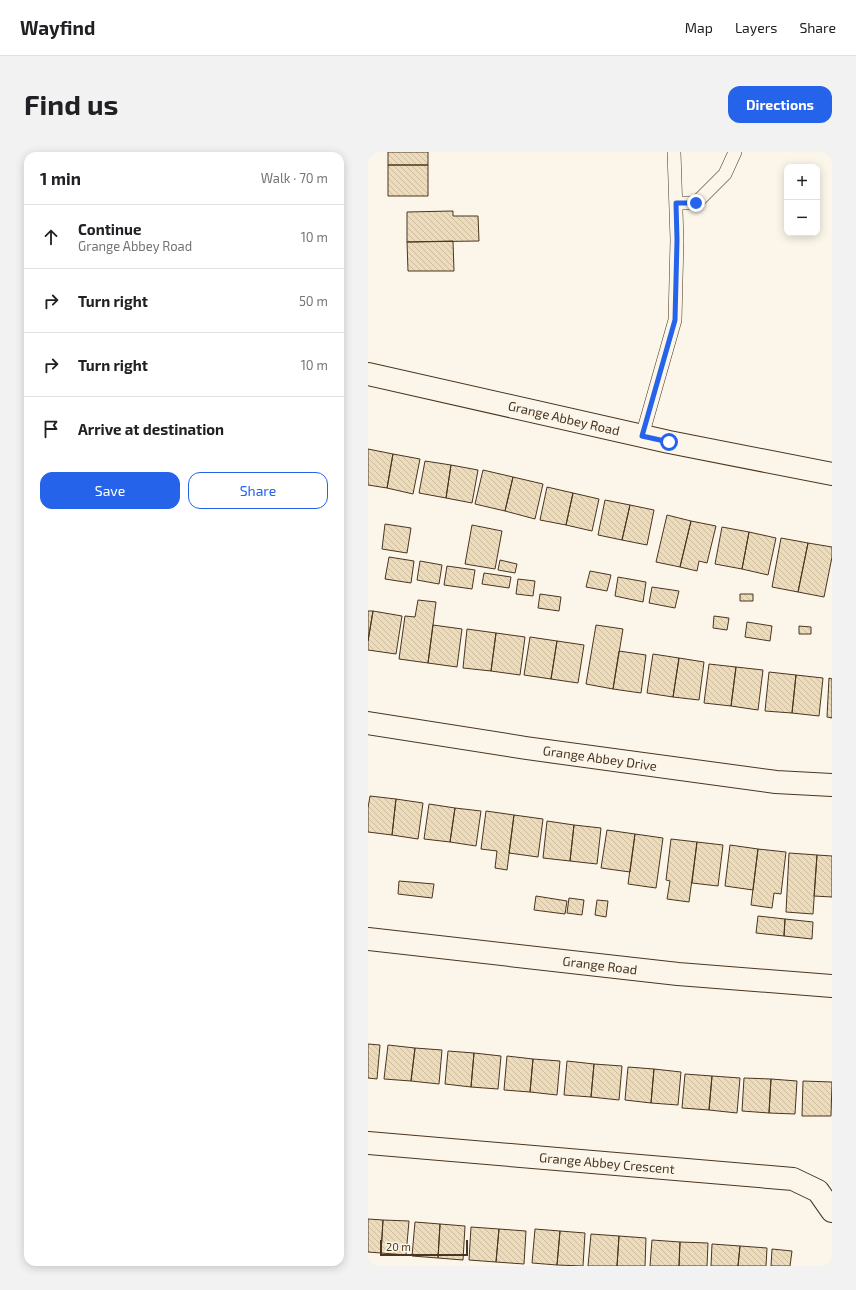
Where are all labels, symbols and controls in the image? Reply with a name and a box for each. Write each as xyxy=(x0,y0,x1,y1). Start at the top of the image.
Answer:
text: Wayfind xyxy=(20,16,95,39)
text: Map xyxy=(685,19,713,36)
text: Layers xyxy=(735,19,777,36)
text: Share xyxy=(799,19,836,36)
button: Directions xyxy=(728,86,832,123)
text: Find us xyxy=(24,87,118,121)
map controls xyxy=(784,164,820,236)
button: + xyxy=(784,164,820,200)
text: 1 min xyxy=(40,168,81,188)
text: Walk · 70 m xyxy=(261,170,328,186)
route end xyxy=(687,194,705,212)
button: − xyxy=(784,200,820,236)
text: Continue xyxy=(78,220,141,238)
icon: ahead xyxy=(40,226,62,248)
text: 10 m xyxy=(301,229,328,245)
text: Grange Abbey Road xyxy=(78,238,192,254)
icon: right xyxy=(40,290,62,312)
text: Turn right xyxy=(78,292,148,310)
text: 50 m xyxy=(299,293,328,309)
icon: right xyxy=(40,354,62,376)
text: Turn right xyxy=(78,356,148,374)
text: 10 m xyxy=(301,357,328,373)
street label: Grange Abbey Road xyxy=(507,397,621,439)
icon: arrive xyxy=(40,418,62,440)
text: Arrive at destination xyxy=(78,420,224,438)
route start xyxy=(660,433,678,451)
button: Save xyxy=(40,472,180,509)
button: Share xyxy=(188,472,328,509)
street label: Grange Abbey Drive xyxy=(542,742,658,774)
street label: Grange Road xyxy=(562,952,638,978)
street label: Grange Abbey Crescent xyxy=(539,1149,675,1177)
scale bar xyxy=(380,1238,468,1257)
text: 20 m xyxy=(386,1240,411,1253)

